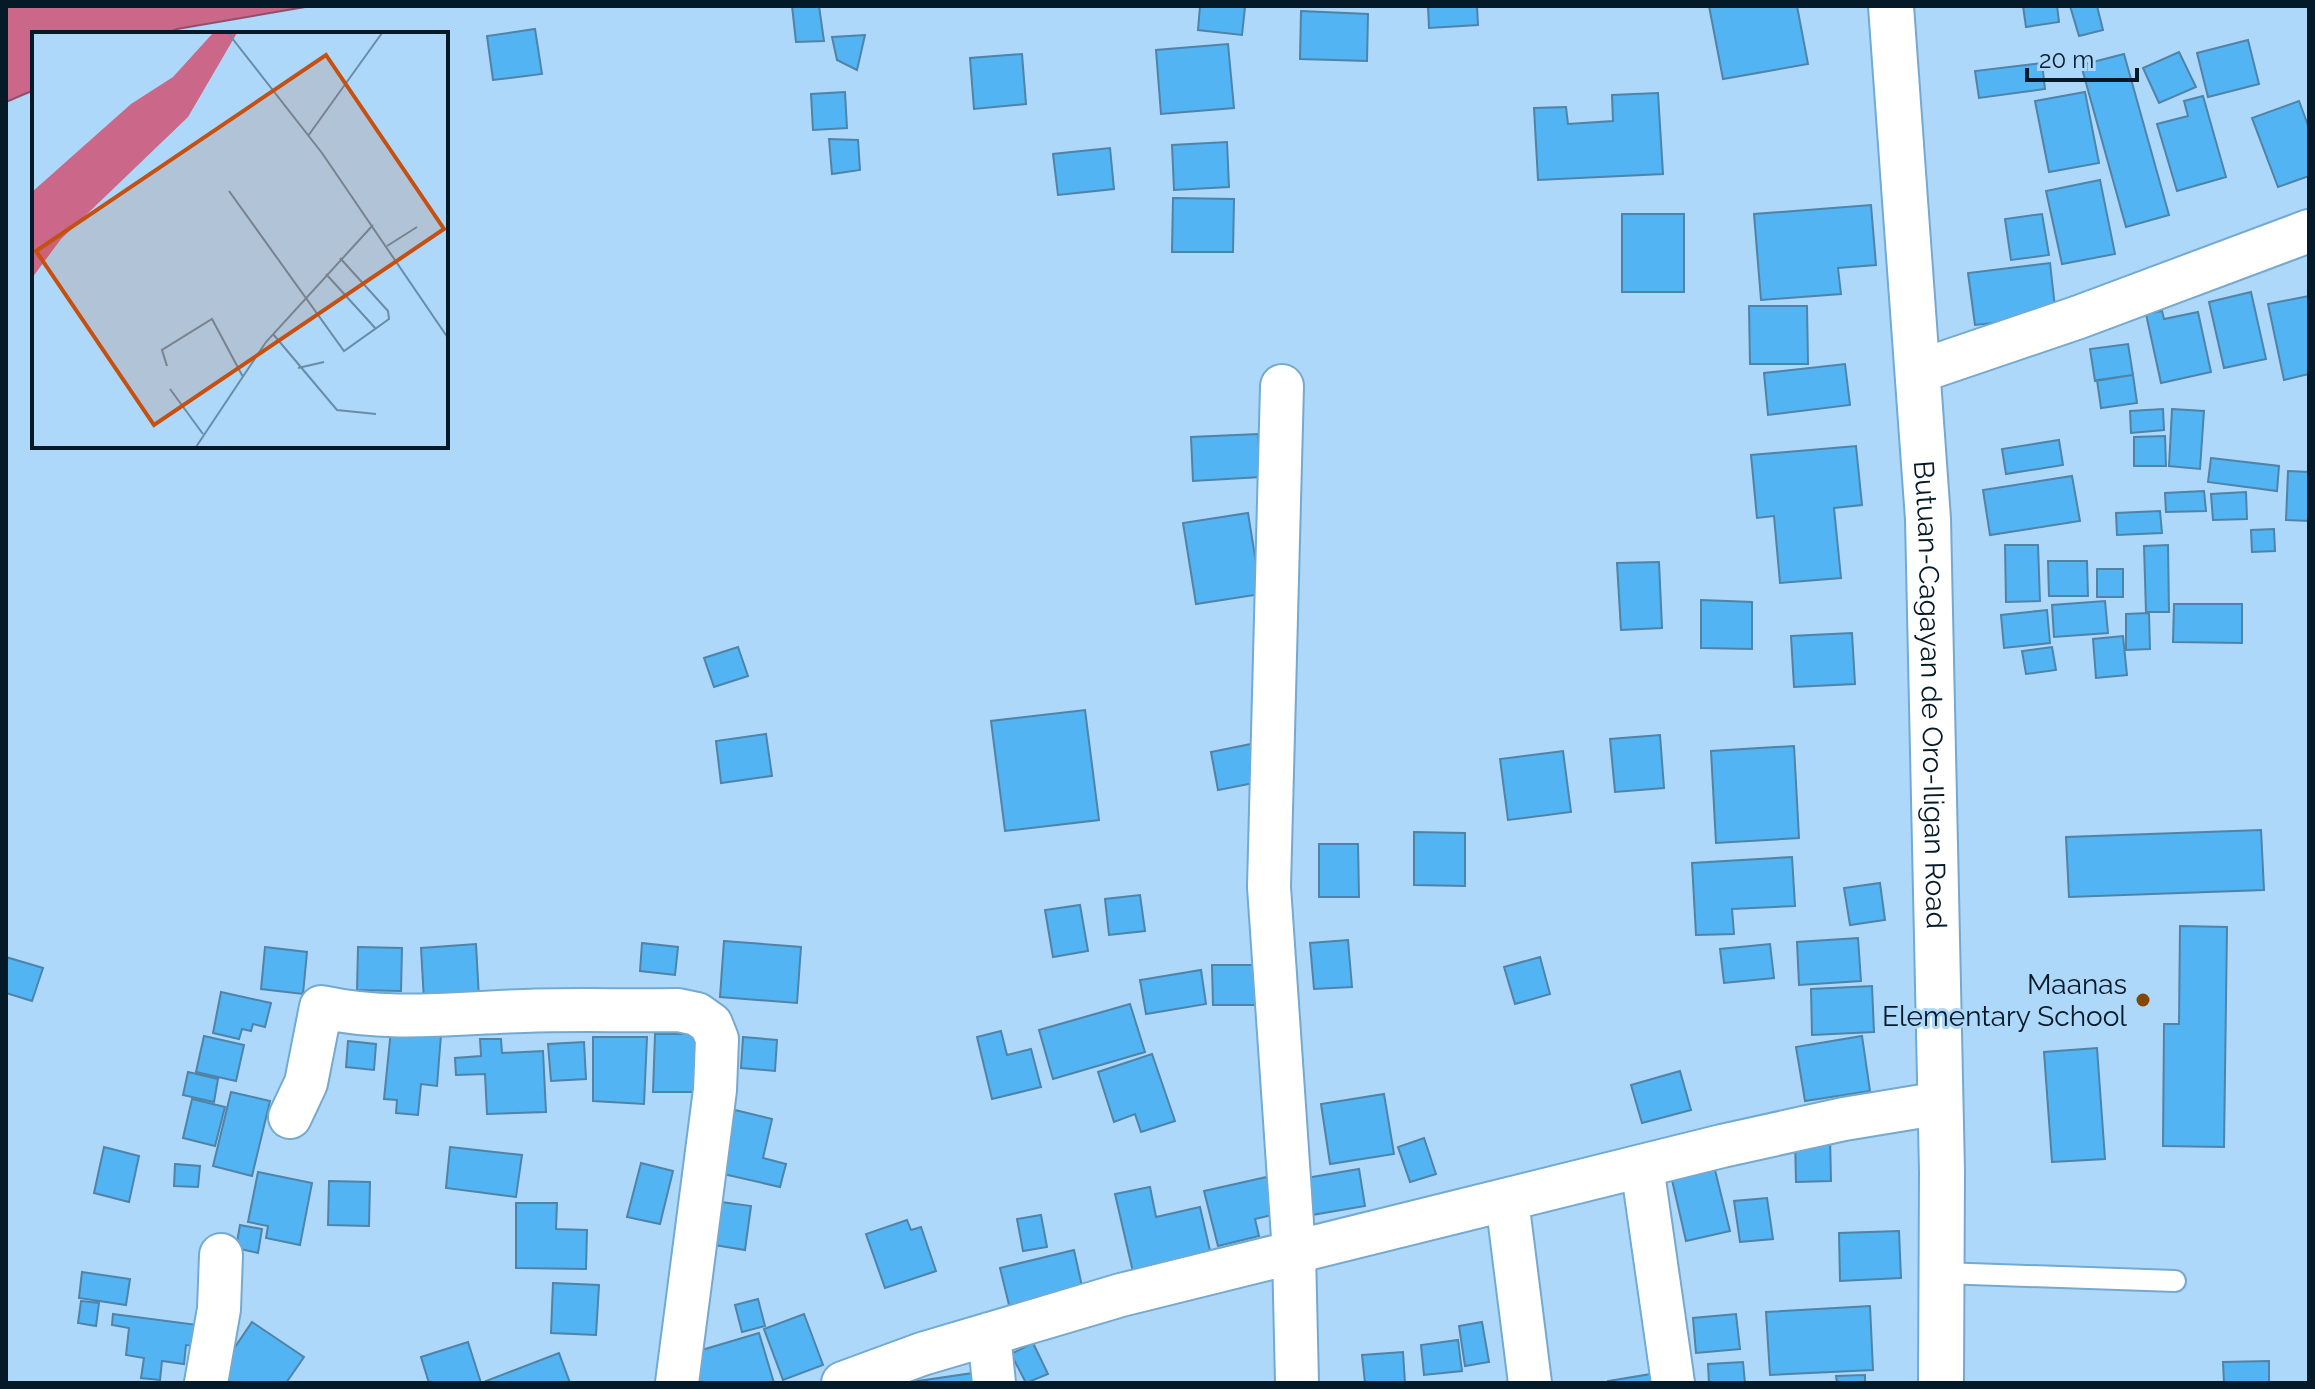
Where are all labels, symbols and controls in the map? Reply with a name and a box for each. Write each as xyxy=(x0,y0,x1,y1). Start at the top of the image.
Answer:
inset map xyxy=(32,32,448,448)
scale bar xyxy=(2027,32,2137,82)
text: 20 m xyxy=(2039,45,2094,74)
street label: Butuan-Cagayan de Oro-Iligan Road xyxy=(1907,459,1953,929)
place label: Maanas Elementary School xyxy=(1882,968,2127,1033)
marker: Maanas Elementary School xyxy=(2134,991,2152,1009)

